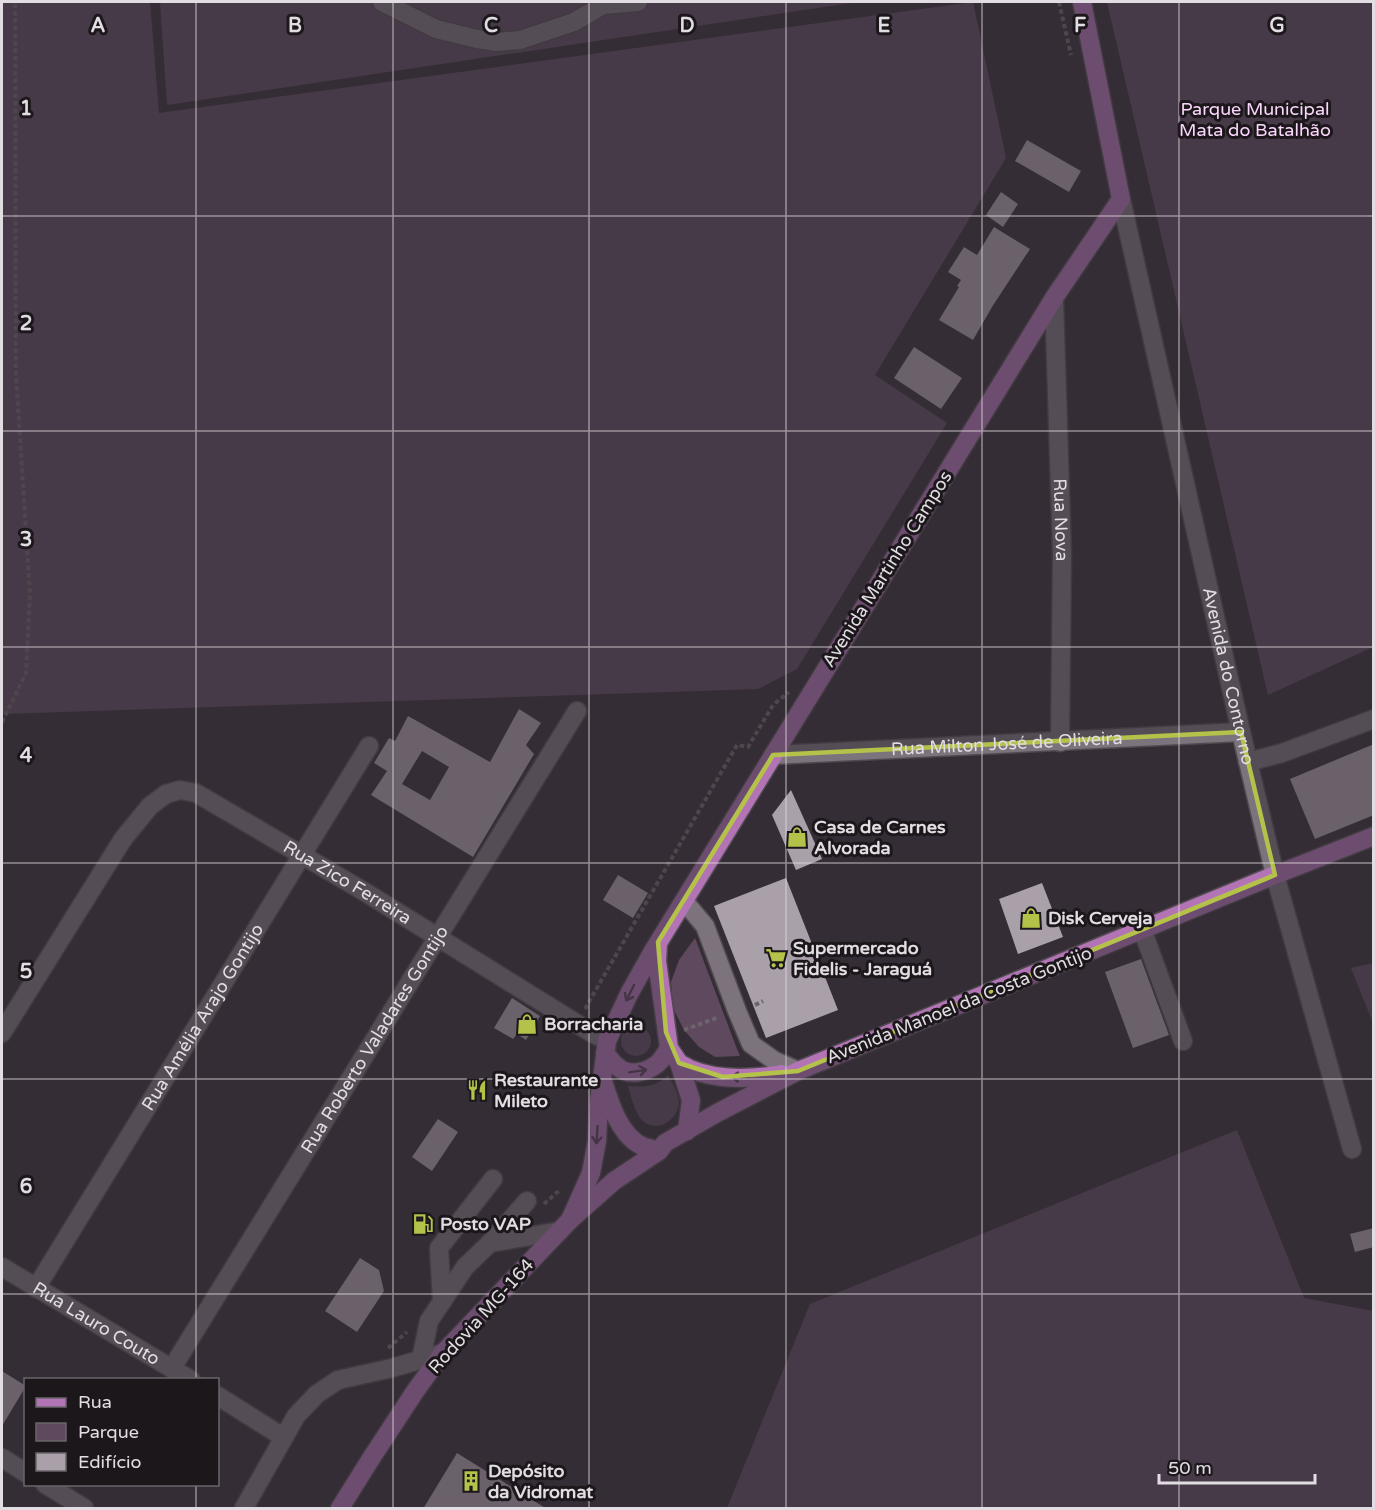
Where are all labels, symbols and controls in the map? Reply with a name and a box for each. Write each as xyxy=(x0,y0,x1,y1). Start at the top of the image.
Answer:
text: A xyxy=(91,14,106,38)
text: B xyxy=(288,14,302,38)
text: C xyxy=(484,14,498,38)
text: D xyxy=(679,14,695,38)
text: E xyxy=(878,14,891,38)
text: F xyxy=(1074,14,1086,38)
text: G xyxy=(1269,14,1285,38)
text: 1 xyxy=(20,97,32,121)
park label: Parque Municipal Mata do Batalhão xyxy=(1179,98,1331,141)
text: 2 xyxy=(20,312,32,336)
street label: Avenida Martinho Campos xyxy=(817,467,957,671)
street label: Rua Nova xyxy=(1049,478,1073,562)
text: 3 xyxy=(20,528,32,552)
street label: Avenida do Contorno xyxy=(1198,585,1259,767)
street label: Rua Milton José de Oliveira xyxy=(890,727,1123,760)
text: 4 xyxy=(20,744,33,768)
place label: Casa de Carnes Alvorada xyxy=(814,816,946,859)
shop icon: Casa de Carnes Alvorada xyxy=(785,825,809,849)
street label: Rua Zico Ferreira xyxy=(279,836,416,929)
shop icon: Disk Cerveja xyxy=(1019,906,1043,930)
place label: Disk Cerveja xyxy=(1048,907,1153,929)
street label: Rua Amélia Arajo Gontijo xyxy=(137,920,268,1115)
street label: Rua Roberto Valadares Gontijo xyxy=(296,921,453,1157)
place label: Supermercado Fidelis - Jaraguá xyxy=(793,937,932,980)
street label: Avenida Manoel da Costa Gontijo xyxy=(823,941,1095,1068)
supermarket icon: Supermercado Fidelis - Jaraguá xyxy=(764,946,788,970)
text: 5 xyxy=(20,960,32,984)
one-way arrow xyxy=(624,984,636,1001)
shop icon: Borracharia xyxy=(515,1012,539,1036)
place label: Borracharia xyxy=(544,1013,643,1035)
one-way arrow xyxy=(627,1065,647,1076)
place label: Restaurante Mileto xyxy=(494,1069,598,1112)
one-way arrow xyxy=(730,1071,750,1083)
restaurant icon: Restaurante Mileto xyxy=(465,1078,489,1102)
one-way arrow xyxy=(591,1125,602,1144)
text: 6 xyxy=(20,1175,32,1199)
fuel station icon: Posto VAP xyxy=(411,1212,435,1236)
place label: Posto VAP xyxy=(440,1213,531,1235)
street label: Rodovia MG-164 xyxy=(424,1254,538,1378)
street label: Rua Lauro Couto xyxy=(29,1277,164,1370)
legend xyxy=(24,1378,219,1486)
text: Rua xyxy=(78,1391,112,1413)
text: Parque xyxy=(78,1421,139,1443)
scale bar xyxy=(1159,1447,1315,1485)
text: Edifício xyxy=(78,1451,142,1473)
text: 50 m xyxy=(1168,1457,1212,1479)
place label: Depósito da Vidromat xyxy=(488,1460,593,1503)
building icon: Depósito da Vidromat xyxy=(459,1469,483,1493)

